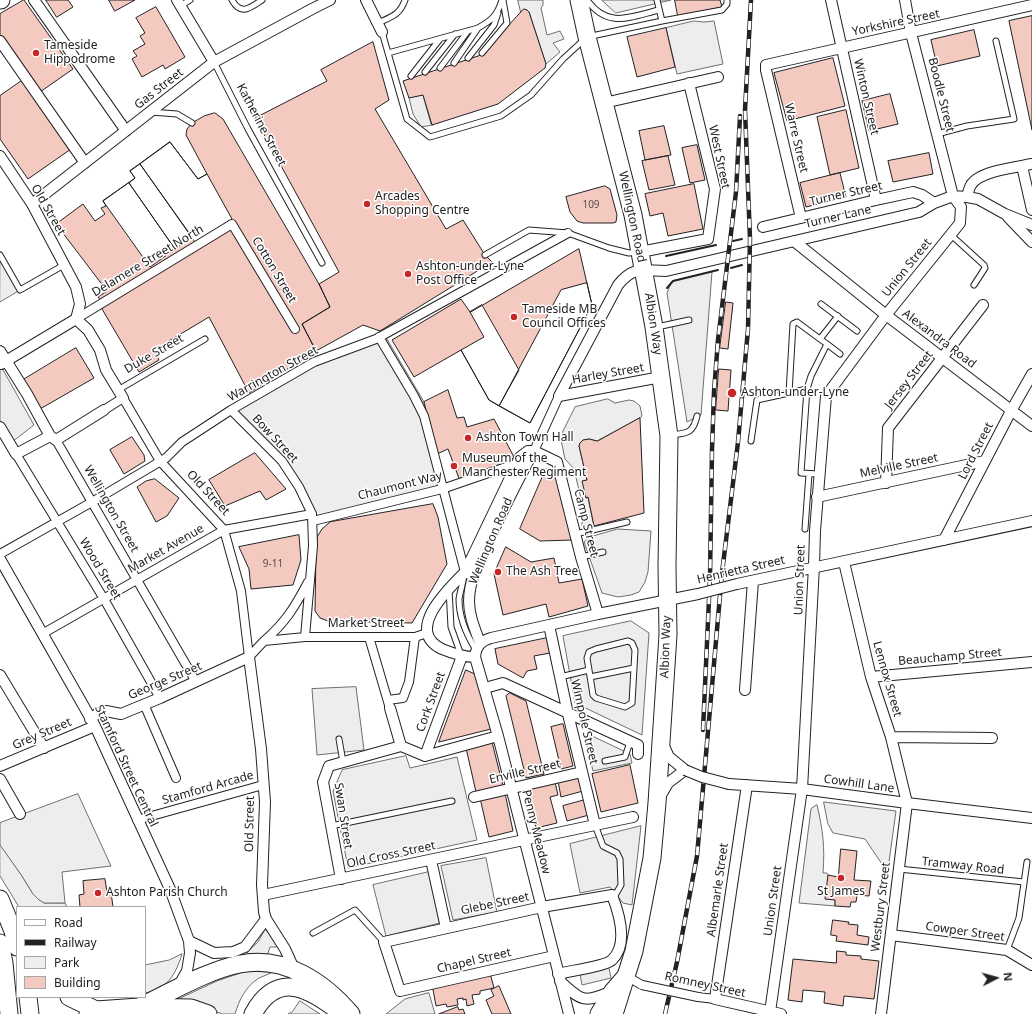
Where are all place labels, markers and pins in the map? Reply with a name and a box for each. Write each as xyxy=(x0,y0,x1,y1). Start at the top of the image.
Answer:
place label: Tameside Hippodrome xyxy=(44,39,115,67)
marker: Tameside Hippodrome xyxy=(31,48,41,58)
place label: Arcades Shopping Centre xyxy=(375,190,470,218)
marker: Arcades Shopping Centre xyxy=(362,199,372,209)
place label: Ashton-under-Lyne Post Office xyxy=(416,260,524,288)
marker: Ashton-under-Lyne Post Office xyxy=(403,269,413,279)
place label: Tameside MB Council Offices xyxy=(522,303,606,331)
marker: Tameside MB Council Offices xyxy=(509,312,519,322)
place label: Ashton-under-Lyne xyxy=(741,386,849,400)
marker: Ashton-under-Lyne xyxy=(726,387,738,399)
place label: Ashton Town Hall xyxy=(476,431,574,445)
marker: Ashton Town Hall xyxy=(463,433,473,443)
place label: Museum of the Manchester Regiment xyxy=(462,452,586,480)
marker: Museum of the Manchester Regiment xyxy=(449,461,459,471)
place label: The Ash Tree xyxy=(506,565,578,579)
marker: The Ash Tree xyxy=(493,567,503,577)
marker: St James xyxy=(836,873,846,883)
place label: St James xyxy=(817,885,865,899)
place label: Ashton Parish Church xyxy=(106,886,228,900)
marker: Ashton Parish Church xyxy=(93,888,103,898)

